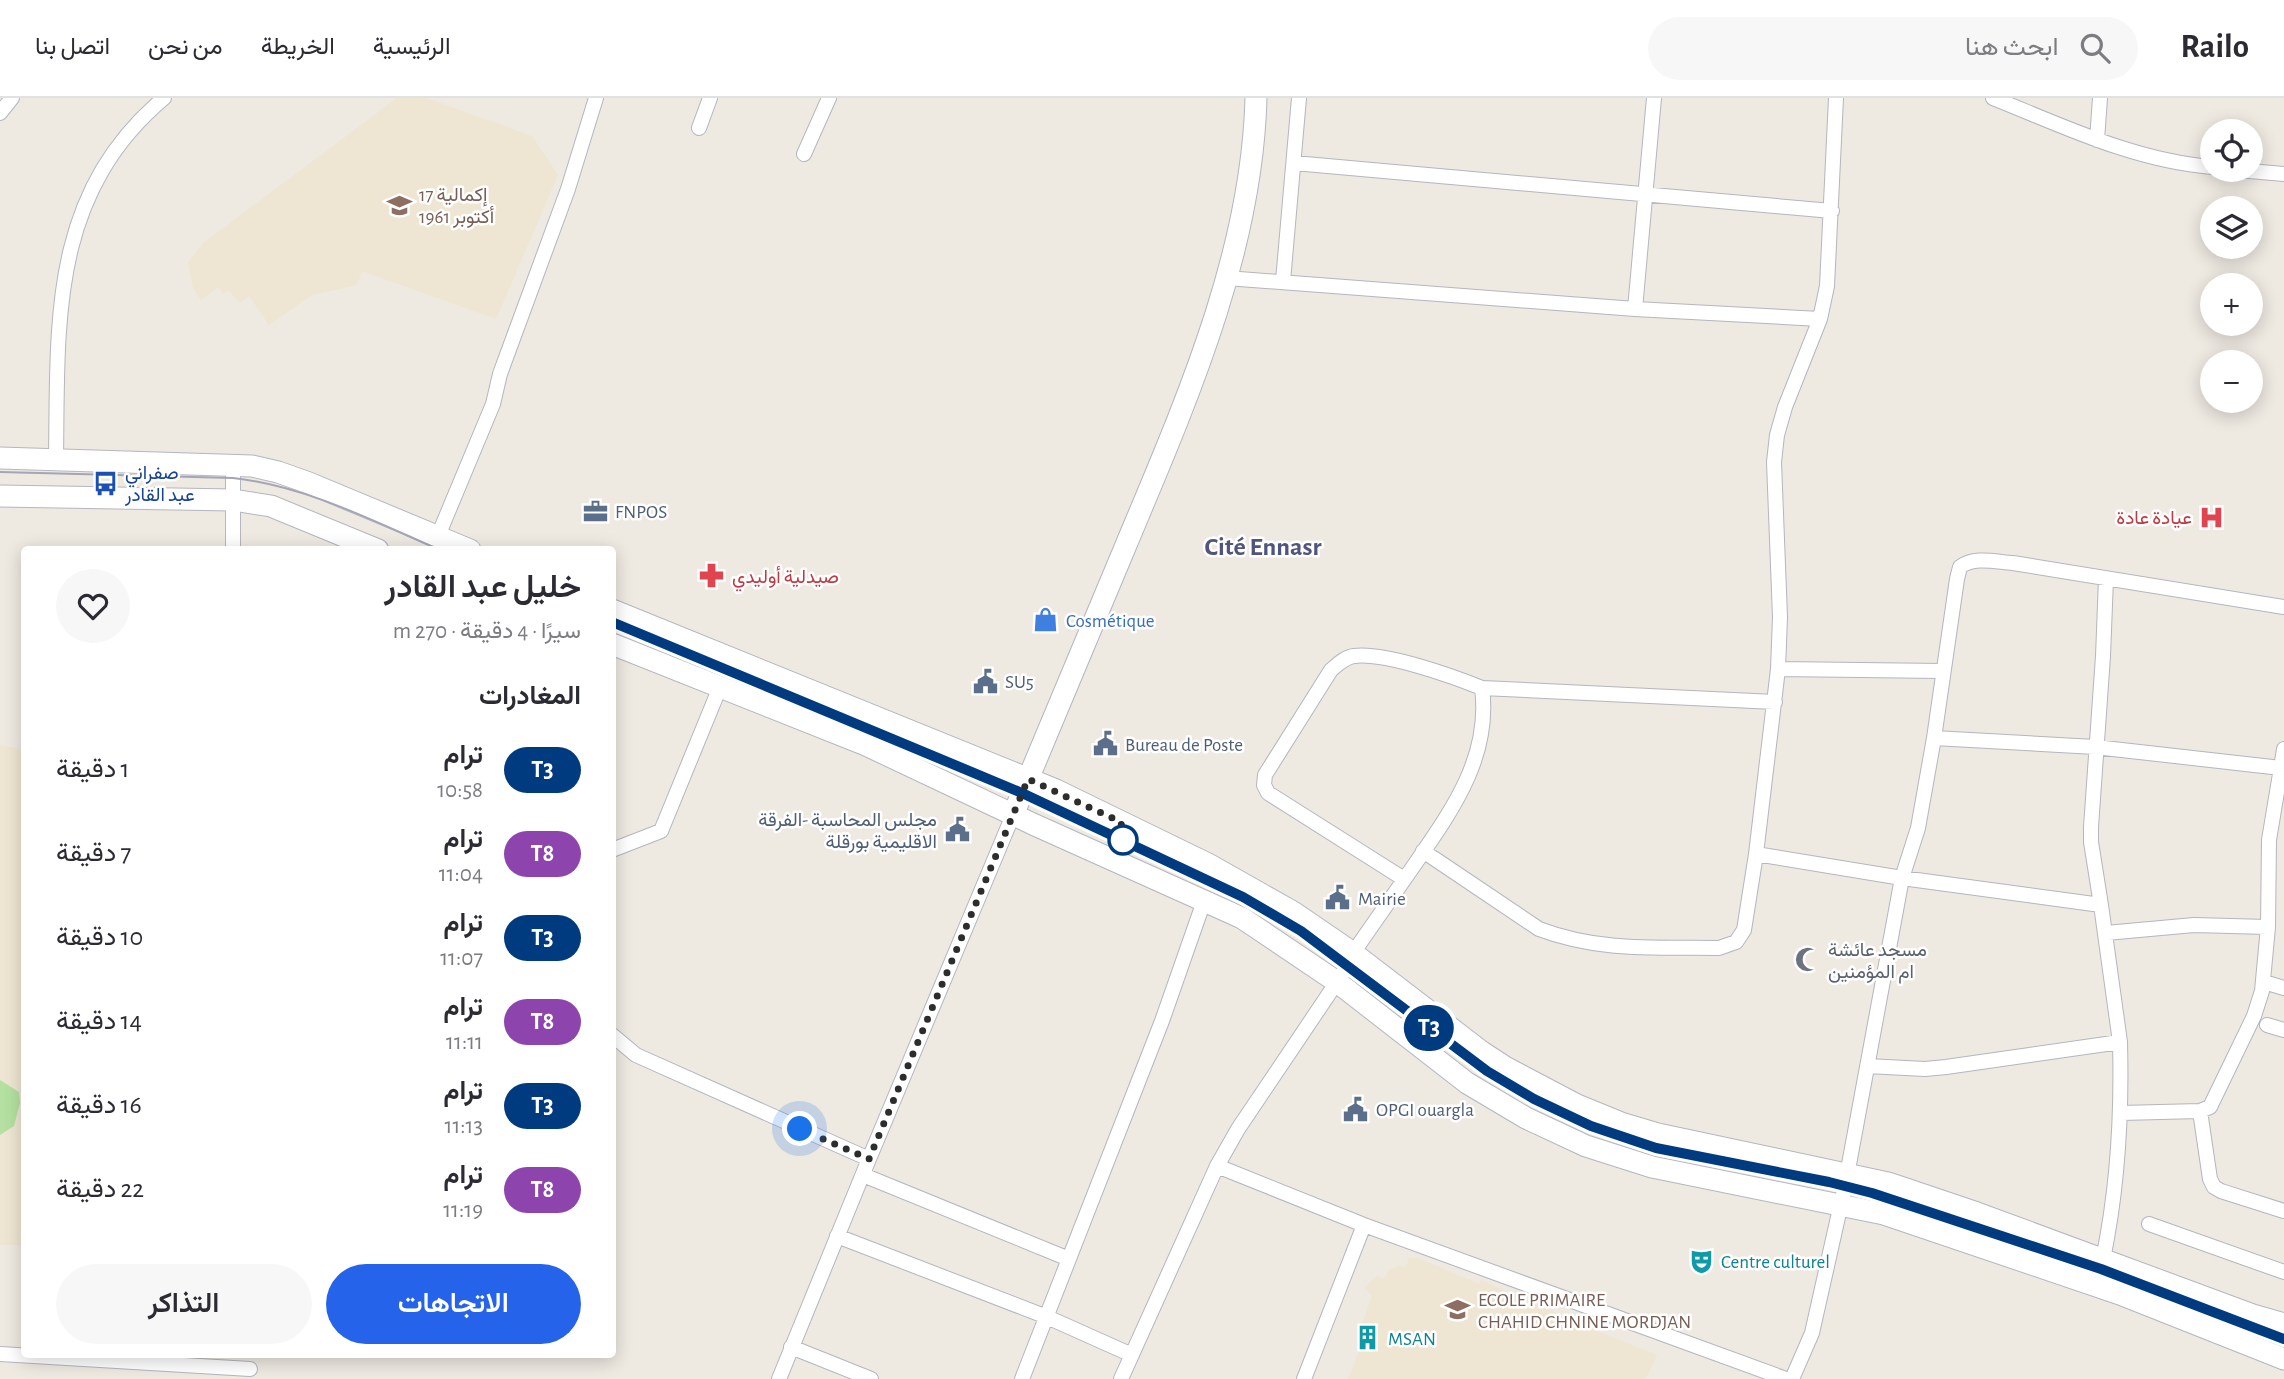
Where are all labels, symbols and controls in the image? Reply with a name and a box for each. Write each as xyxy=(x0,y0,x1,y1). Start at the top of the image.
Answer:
search box xyxy=(1648,17,2138,80)
icon: search xyxy=(2076,29,2114,67)
text: Railo xyxy=(2180,31,2249,64)
text: ابحث هنا xyxy=(1965,34,2058,60)
text: اتصل بنا xyxy=(35,35,110,59)
text: من نحن xyxy=(148,35,223,59)
text: الخريطة xyxy=(261,35,335,59)
text: الرئيسية xyxy=(373,35,450,59)
map controls xyxy=(2200,119,2263,413)
button: locate xyxy=(2200,119,2263,182)
place label: إكمالية 17 أكتوبر 1961 xyxy=(419,186,494,228)
school or university icon: إكمالية 17 أكتوبر 1961 xyxy=(385,191,413,219)
button: layers xyxy=(2200,196,2263,259)
button: + xyxy=(2200,273,2263,336)
button: − xyxy=(2200,350,2263,413)
place label: صفراني عبد القادر xyxy=(124,464,195,506)
bus stop icon: صفراني عبد القادر xyxy=(91,469,119,497)
office icon: FNPOS xyxy=(581,497,609,525)
place label: FNPOS xyxy=(615,503,667,522)
hospital icon: عيادة عادة xyxy=(2198,503,2226,531)
place label: عيادة عادة xyxy=(2116,509,2192,529)
district label: Cité Ennasr xyxy=(1205,534,1321,560)
pharmacy icon: صيدلية أوليدي xyxy=(698,562,726,590)
place label: صيدلية أوليدي xyxy=(732,566,839,592)
button: heart xyxy=(56,569,130,643)
text: خليل عبد القادر xyxy=(384,571,581,604)
shop icon: Cosmétique xyxy=(1032,606,1060,634)
place label: Cosmétique xyxy=(1066,612,1155,631)
text: سيرًا · 4 دقيقة · 270 m xyxy=(393,620,581,643)
public building icon: SU5 xyxy=(971,667,999,695)
place label: SU5 xyxy=(1005,673,1034,692)
text: المغادرات xyxy=(479,683,581,709)
public building icon: Bureau de Poste xyxy=(1091,730,1119,758)
place label: Bureau de Poste xyxy=(1125,736,1243,755)
text: ترام xyxy=(444,742,483,768)
text: 1 دقيقة xyxy=(56,756,129,782)
text: T3 xyxy=(531,758,554,782)
text: 10:58 xyxy=(437,779,483,802)
place label: مجلس المحاسبة -الفرقة الاقليمية بورقلة xyxy=(758,811,937,853)
public building icon: مجلس المحاسبة -الفرقة الاقليمية بورقلة xyxy=(943,816,971,844)
unlabelled marker xyxy=(1108,825,1138,855)
text: ترام xyxy=(444,826,483,852)
text: 7 دقيقة xyxy=(56,840,131,866)
text: T8 xyxy=(531,842,554,866)
text: 11:04 xyxy=(439,863,483,886)
public building icon: Mairie xyxy=(1324,884,1352,912)
place label: Mairie xyxy=(1358,890,1406,909)
text: ترام xyxy=(444,910,483,936)
text: 10 دقيقة xyxy=(56,924,143,950)
text: T3 xyxy=(531,926,554,950)
place label: مسجد عائشة ام المؤمنين xyxy=(1828,941,1927,984)
mosque icon: مسجد عائشة ام المؤمنين xyxy=(1794,946,1822,974)
text: 11:07 xyxy=(440,947,483,970)
text: ترام xyxy=(444,994,483,1020)
line badge: T3 xyxy=(1398,1005,1460,1051)
text: 14 دقيقة xyxy=(56,1008,142,1034)
text: T8 xyxy=(531,1010,554,1034)
text: T3 xyxy=(1418,1016,1440,1040)
text: 11:11 xyxy=(446,1031,483,1054)
text: ترام xyxy=(444,1078,483,1104)
text: 16 دقيقة xyxy=(56,1092,142,1118)
text: T3 xyxy=(531,1094,554,1118)
public building icon: OPGI ouargla xyxy=(1342,1095,1370,1123)
place label: OPGI ouargla xyxy=(1376,1101,1474,1120)
your location xyxy=(782,1111,817,1146)
text: 11:13 xyxy=(445,1115,483,1138)
text: ترام xyxy=(444,1162,483,1188)
text: 22 دقيقة xyxy=(56,1176,144,1202)
text: T8 xyxy=(531,1178,554,1202)
text: 11:19 xyxy=(443,1199,483,1222)
theatre icon: Centre culturel xyxy=(1687,1247,1715,1275)
place label: Centre culturel xyxy=(1721,1253,1830,1272)
button: التذاكر xyxy=(56,1264,312,1344)
button: الاتجاهات xyxy=(326,1264,581,1344)
place label: ECOLE PRIMAIRE CHAHID CHNINE MORDJAN xyxy=(1478,1291,1691,1332)
school or university icon: ECOLE PRIMAIRE CHAHID CHNINE MORDJAN xyxy=(1444,1296,1472,1324)
building icon: MSAN xyxy=(1354,1324,1382,1352)
place label: MSAN xyxy=(1388,1330,1436,1349)

